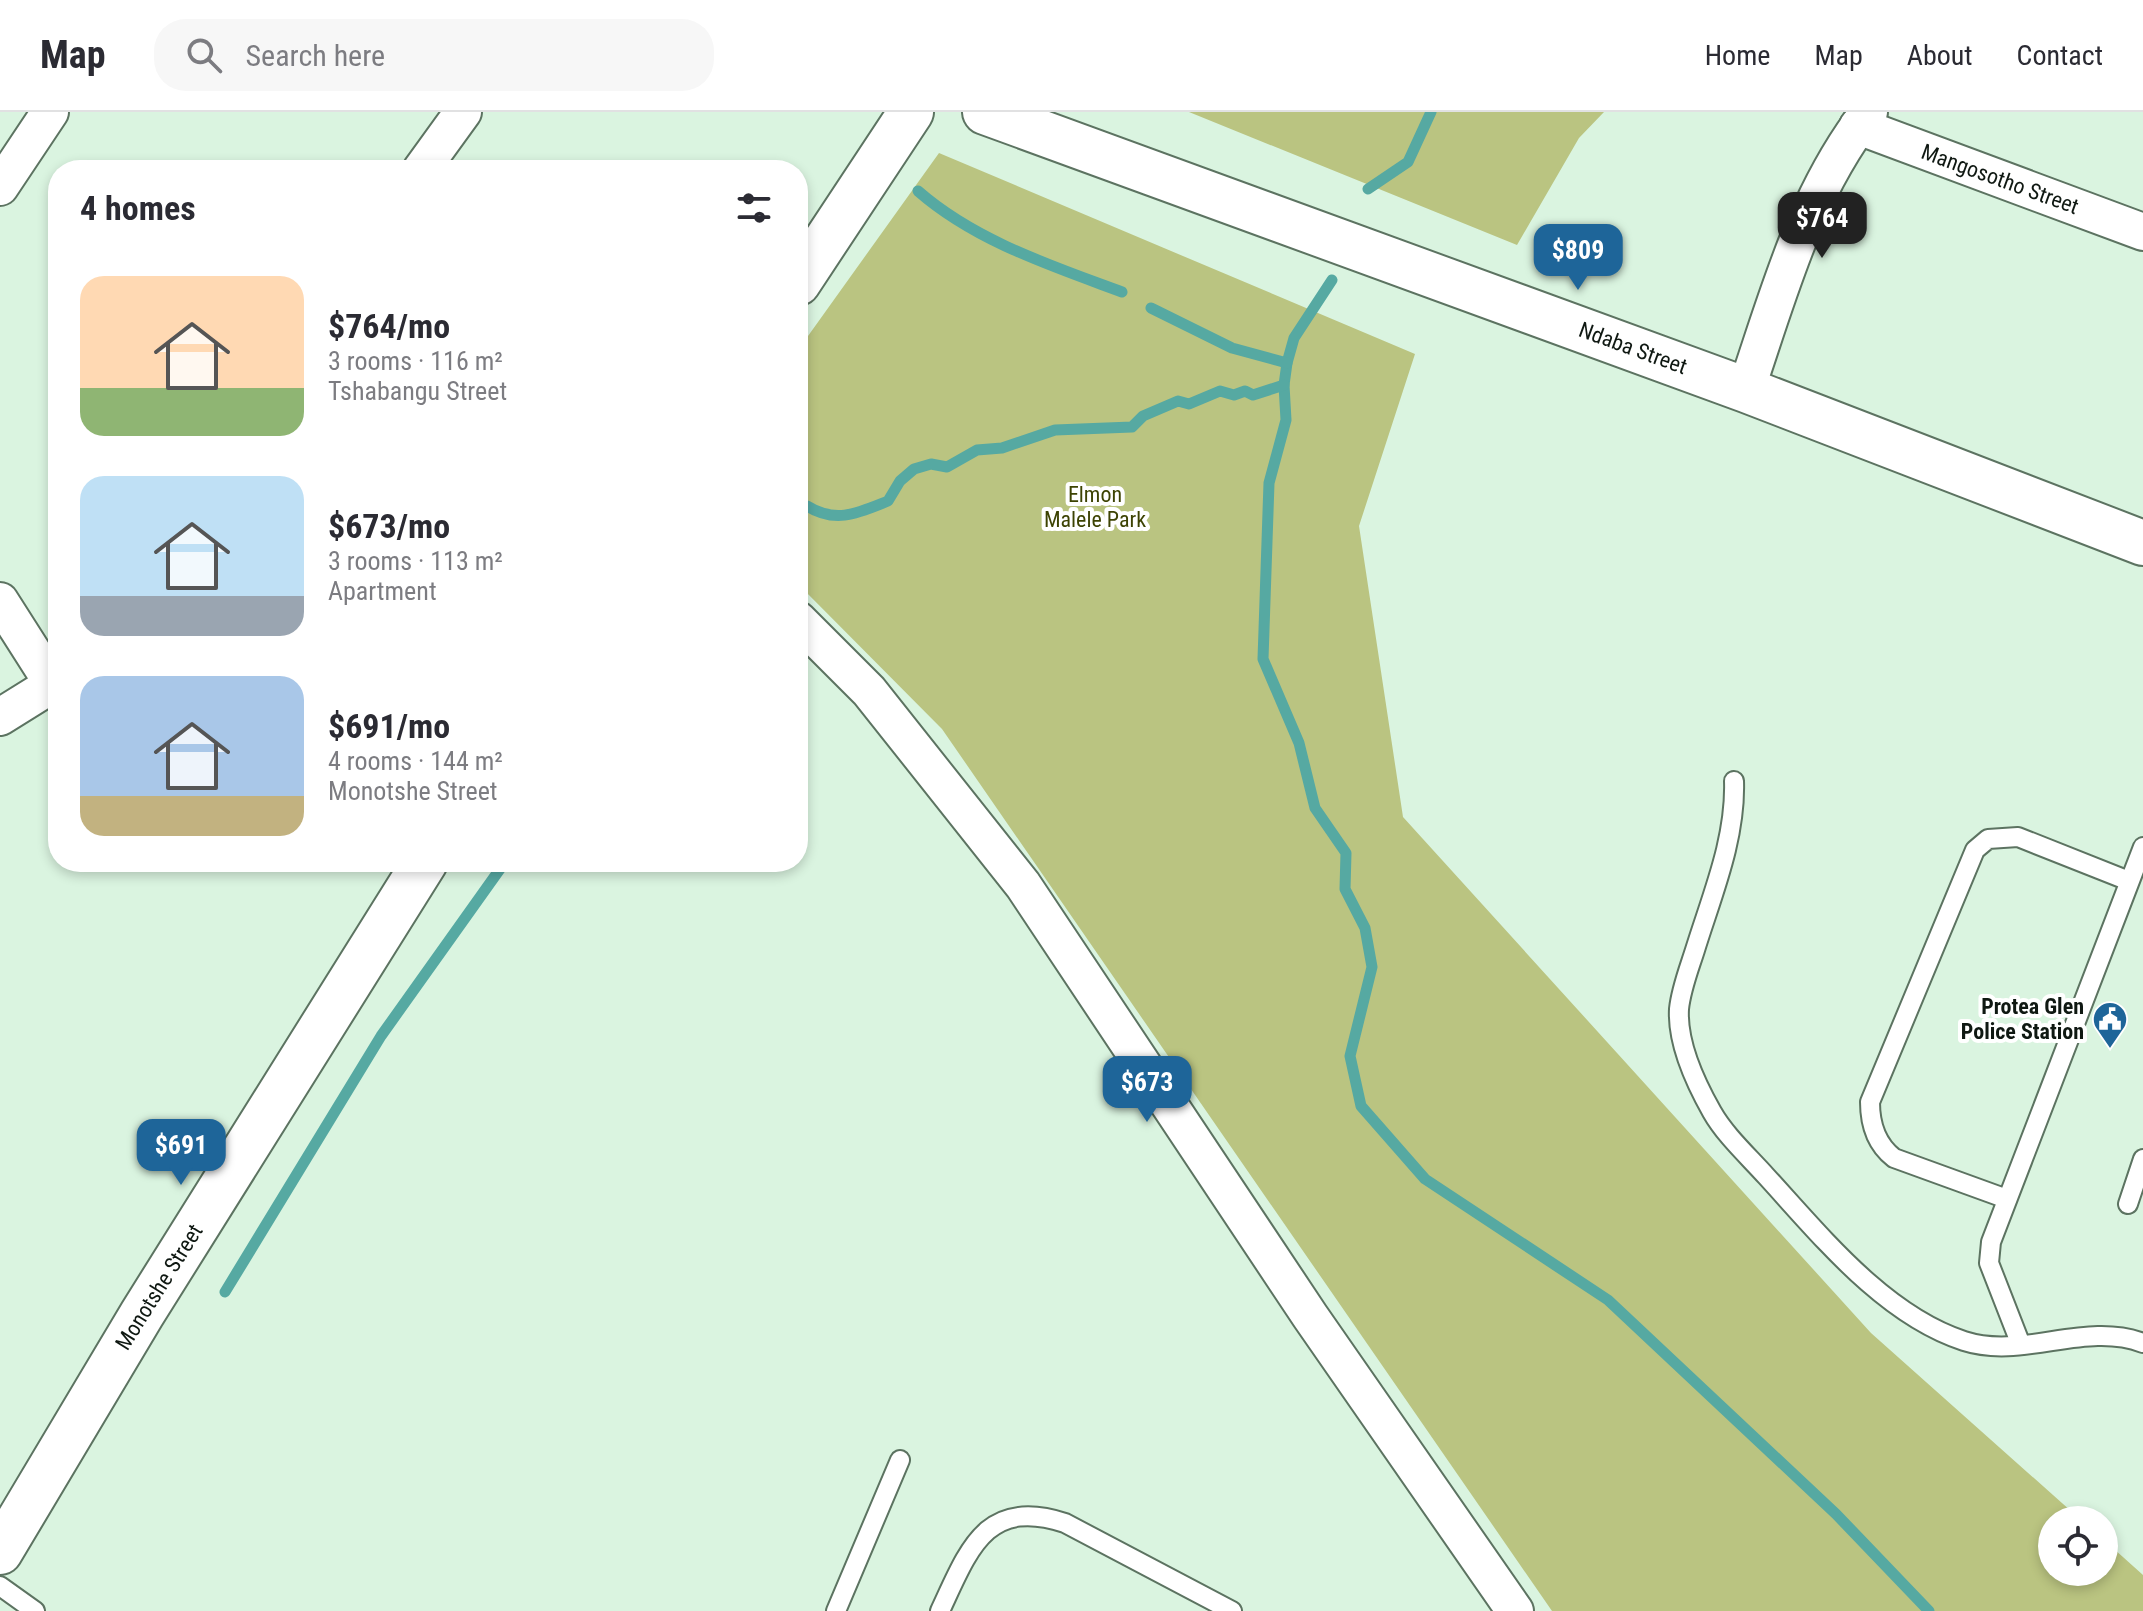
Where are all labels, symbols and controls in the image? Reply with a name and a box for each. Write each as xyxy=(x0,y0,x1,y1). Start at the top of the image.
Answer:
search box xyxy=(154,19,714,91)
text: Map xyxy=(40,33,106,77)
icon: search xyxy=(182,33,226,77)
text: Search here xyxy=(246,38,385,73)
text: Home xyxy=(1705,39,1770,72)
text: Map xyxy=(1814,39,1863,72)
text: About xyxy=(1907,39,1973,72)
text: Contact xyxy=(2017,39,2103,72)
street label: Mangosotho Street xyxy=(1918,139,2082,219)
icon: filters xyxy=(732,186,776,230)
text: 4 homes xyxy=(80,188,196,228)
pin: $764 xyxy=(1775,192,1869,260)
text: $764 xyxy=(1796,203,1848,233)
pin: $809 xyxy=(1531,224,1625,292)
text: $809 xyxy=(1552,235,1604,265)
text: $764/mo xyxy=(328,306,450,346)
icon: home xyxy=(144,308,240,404)
street label: Ndaba Street xyxy=(1576,317,1690,379)
text: 3 rooms · 116 m² xyxy=(328,346,503,376)
text: Tshabangu Street xyxy=(328,376,507,406)
park label: Elmon Malele Park xyxy=(1044,482,1146,532)
text: $673/mo xyxy=(328,506,450,546)
icon: home xyxy=(144,508,240,604)
text: 3 rooms · 113 m² xyxy=(328,546,503,576)
text: Apartment xyxy=(328,576,437,606)
text: $691/mo xyxy=(328,706,450,746)
icon: home xyxy=(144,708,240,804)
text: 4 rooms · 144 m² xyxy=(328,746,503,776)
text: Monotshe Street xyxy=(328,776,498,806)
place label: Protea Glen Police Station xyxy=(1961,994,2084,1044)
public building icon: Protea Glen Police Station xyxy=(2091,1000,2129,1050)
pin: $673 xyxy=(1100,1056,1194,1124)
text: $673 xyxy=(1121,1067,1173,1097)
pin: $691 xyxy=(134,1119,228,1187)
text: $691 xyxy=(155,1130,207,1160)
street label: Monotshe Street xyxy=(110,1220,208,1354)
map controls xyxy=(2038,1506,2118,1586)
button: locate xyxy=(2038,1506,2118,1586)

